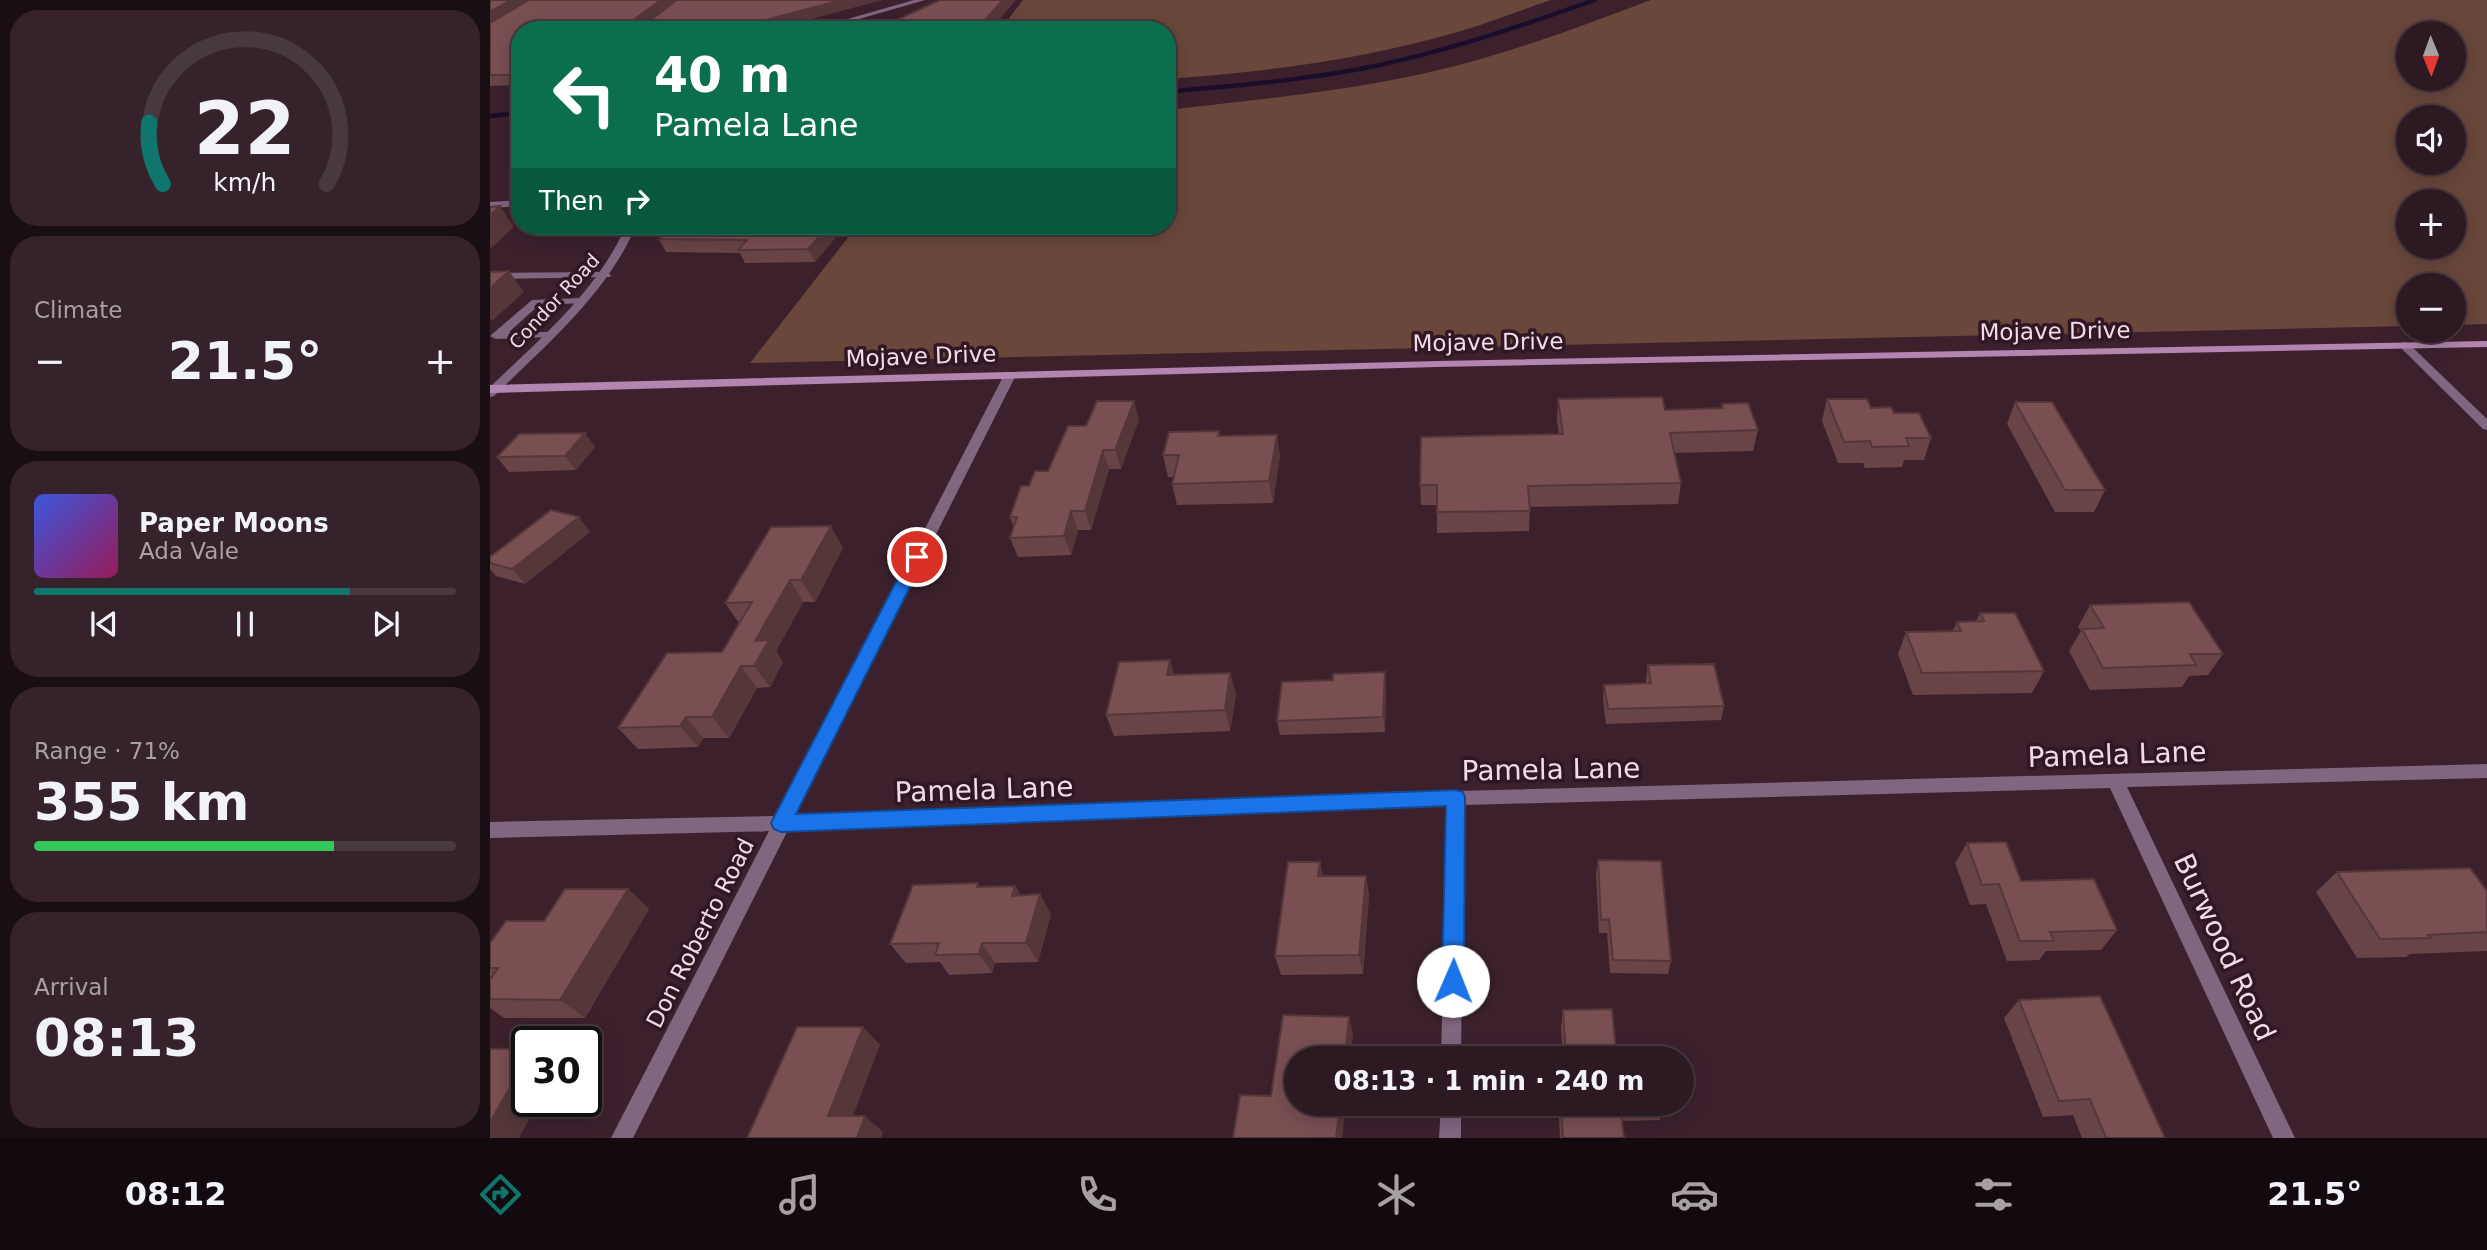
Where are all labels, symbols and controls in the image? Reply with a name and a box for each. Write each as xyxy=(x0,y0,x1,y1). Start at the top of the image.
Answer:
north arrow xyxy=(2396,21,2466,91)
map controls xyxy=(2396,21,2466,343)
text: 40 m xyxy=(654,47,790,104)
icon: left xyxy=(539,49,630,140)
text: 22 xyxy=(194,86,296,171)
button: sound xyxy=(2396,105,2466,175)
text: Pamela Lane xyxy=(654,106,858,144)
text: km/h xyxy=(213,168,277,197)
icon: right xyxy=(618,182,656,220)
text: Then xyxy=(539,186,604,216)
button: + xyxy=(2396,189,2466,259)
street label: Condor Road xyxy=(504,249,604,353)
button: − xyxy=(2396,273,2466,343)
text: Climate xyxy=(34,297,123,323)
street label: Mojave Drive xyxy=(1979,317,2131,345)
street label: Mojave Drive xyxy=(1412,328,1564,356)
text: 21.5° xyxy=(168,331,322,391)
text: − xyxy=(34,339,66,383)
text: + xyxy=(424,339,456,383)
street label: Mojave Drive xyxy=(845,340,997,372)
text: Paper Moons xyxy=(139,508,329,538)
pin xyxy=(887,527,947,587)
text: Ada Vale xyxy=(139,538,239,564)
icon: arrive xyxy=(898,538,936,576)
icon: previous xyxy=(85,605,123,643)
icon: pause xyxy=(226,605,264,643)
icon: next xyxy=(367,605,405,643)
street label: Pamela Lane xyxy=(2027,735,2207,774)
text: Range · 71% xyxy=(34,738,180,764)
street label: Pamela Lane xyxy=(1461,751,1641,788)
street label: Pamela Lane xyxy=(894,770,1074,809)
text: 355 km xyxy=(34,772,249,832)
street label: Don Roberto Road xyxy=(641,834,759,1032)
street label: Burwood Road xyxy=(2167,848,2282,1046)
position arrow xyxy=(1416,944,1490,1018)
text: Arrival xyxy=(34,974,109,1000)
text: 08:13 xyxy=(34,1008,200,1068)
speed limit sign: 30 xyxy=(511,1026,602,1117)
text: 08:13 · 1 min · 240 m xyxy=(1334,1066,1644,1096)
icon: directions xyxy=(476,1170,525,1219)
icon: music xyxy=(775,1170,824,1219)
icon: phone xyxy=(1073,1170,1122,1219)
icon: climate xyxy=(1372,1170,1421,1219)
icon: car xyxy=(1670,1170,1719,1219)
icon: filters xyxy=(1969,1170,2018,1219)
text: 08:12 xyxy=(125,1175,227,1213)
text: 21.5° xyxy=(2267,1175,2362,1213)

